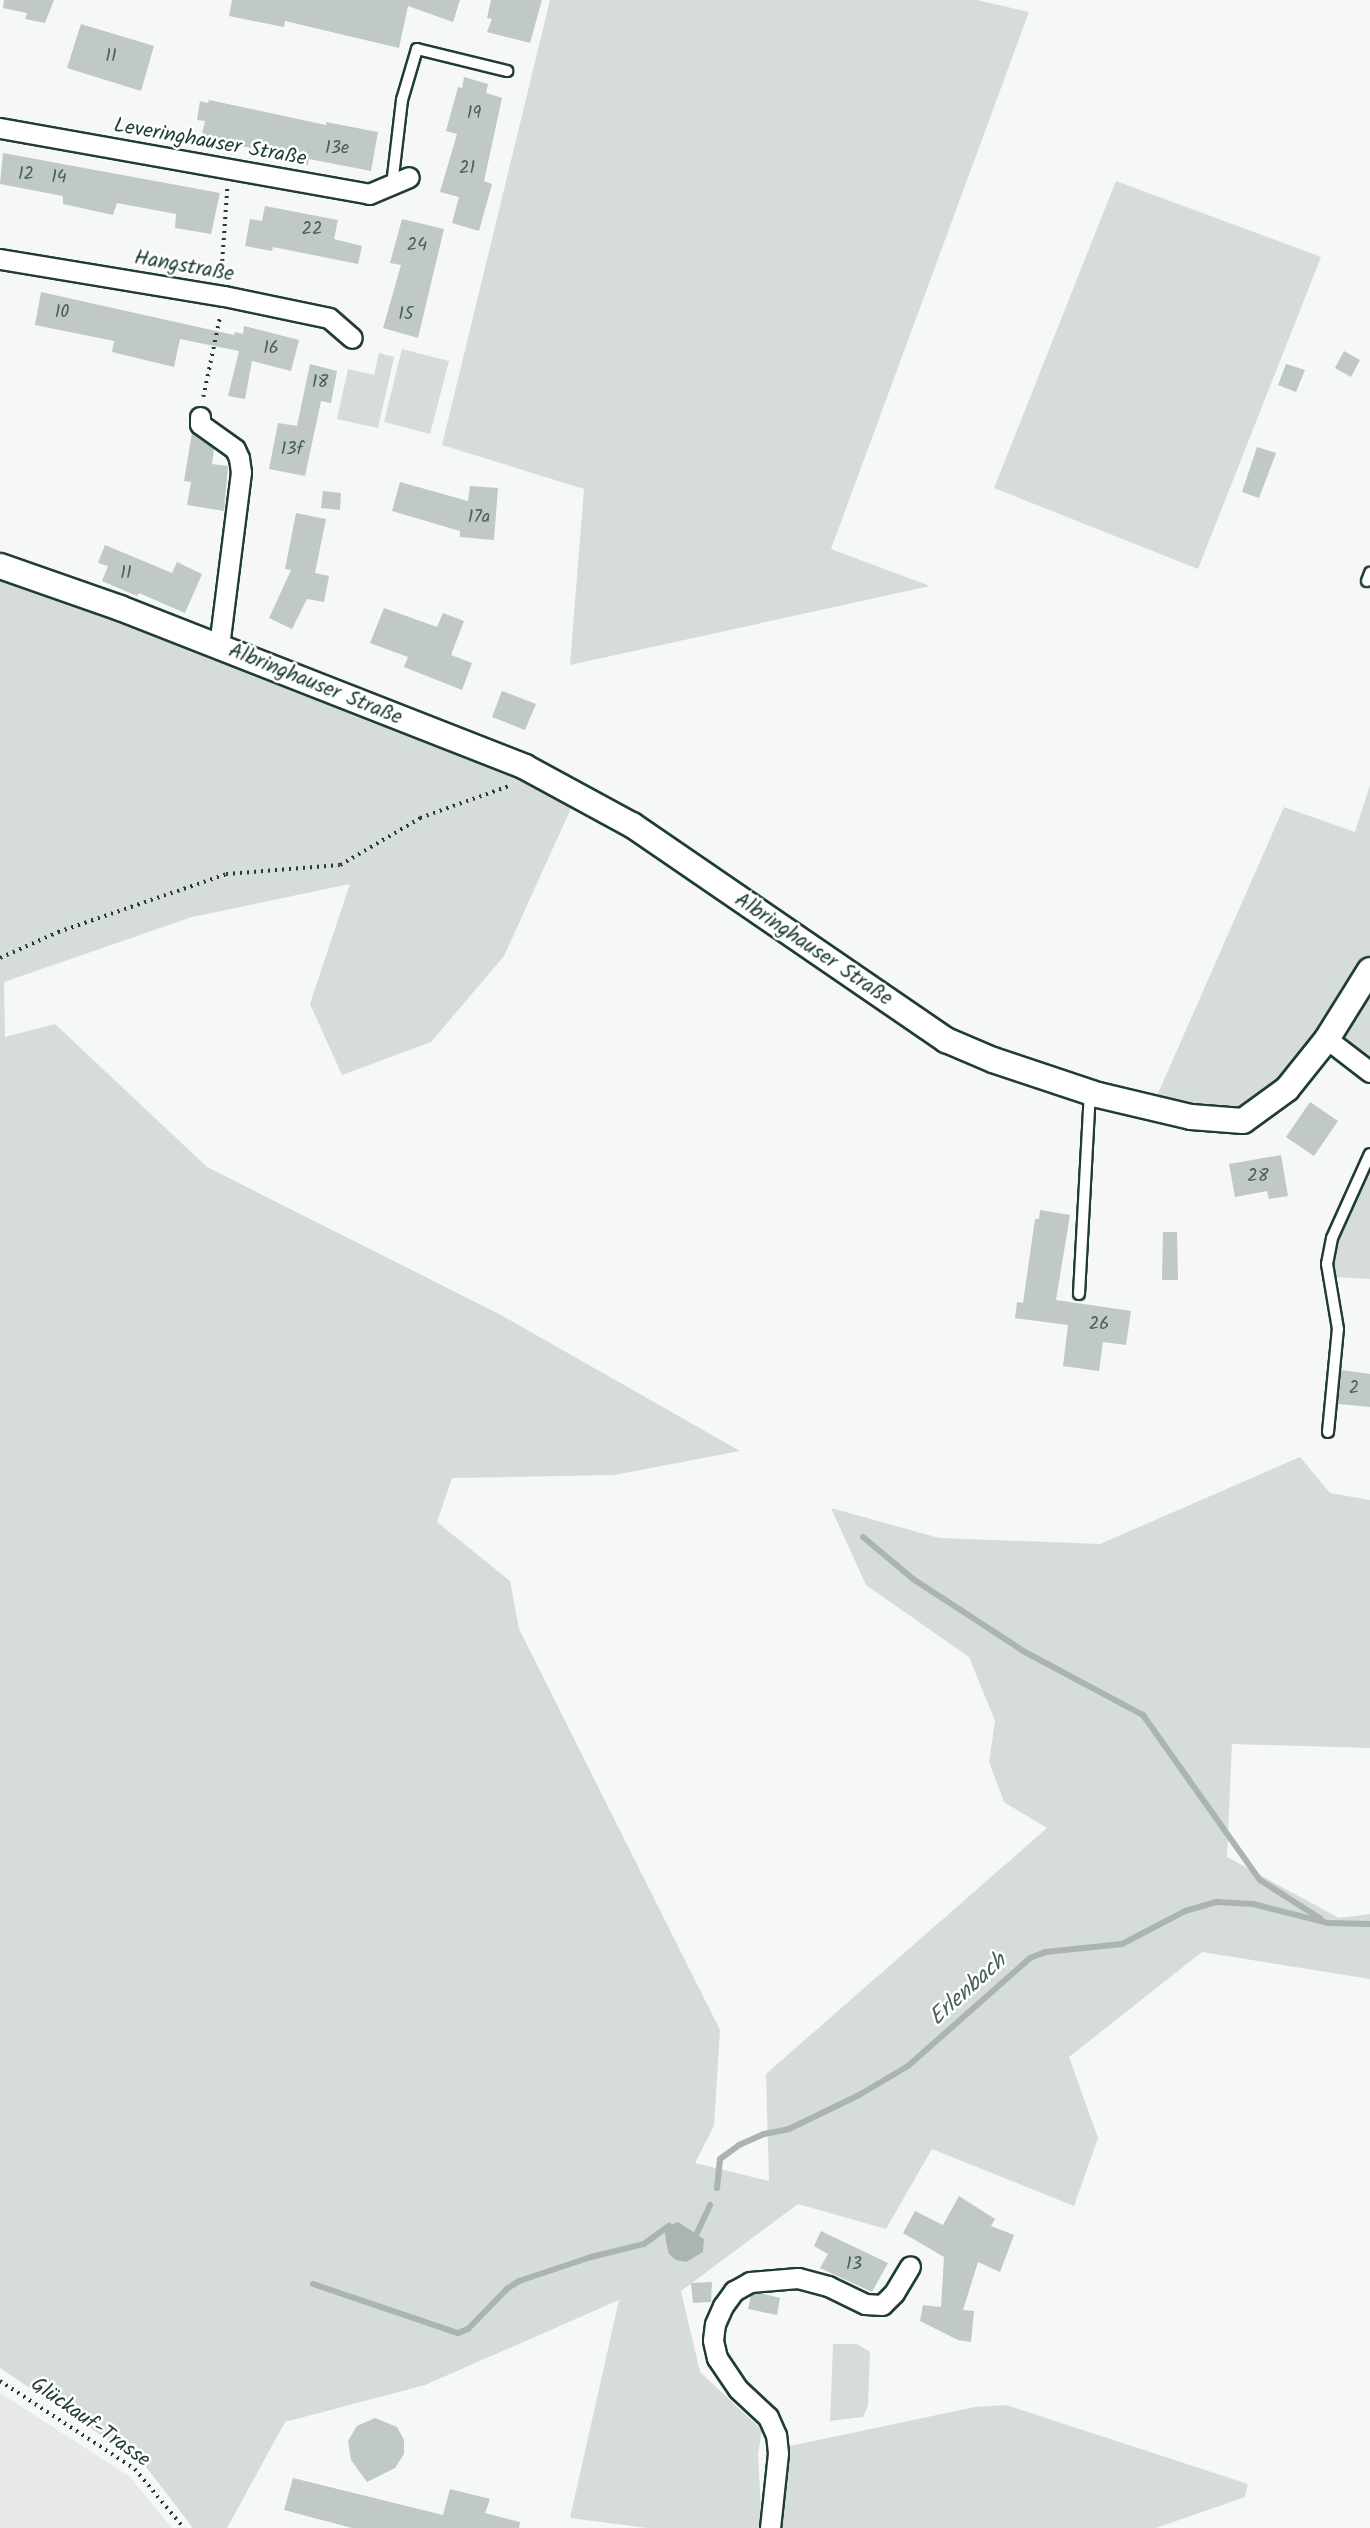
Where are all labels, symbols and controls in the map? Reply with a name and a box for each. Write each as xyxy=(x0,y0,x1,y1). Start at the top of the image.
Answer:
house number: 11 xyxy=(105,46,117,68)
house number: 19 xyxy=(467,103,481,125)
street label: Leveringhauser Straße xyxy=(112,114,308,172)
house number: 13e xyxy=(325,138,349,160)
house number: 21 xyxy=(459,158,475,180)
house number: 12 xyxy=(18,164,34,186)
house number: 14 xyxy=(51,167,67,189)
house number: 22 xyxy=(302,219,322,241)
house number: 24 xyxy=(407,235,427,257)
street label: Hangstraße xyxy=(132,246,236,288)
house number: 10 xyxy=(55,302,69,324)
house number: 15 xyxy=(398,304,414,326)
house number: 16 xyxy=(263,338,279,360)
house number: 18 xyxy=(312,372,328,394)
house number: 13f xyxy=(281,439,303,461)
house number: 17a xyxy=(468,507,490,529)
house number: 11 xyxy=(120,563,132,585)
street label: Albringhauser Straße xyxy=(225,639,405,731)
street label: Albringhauser Straße xyxy=(729,888,897,1012)
house number: 28 xyxy=(1247,1166,1269,1188)
house number: 26 xyxy=(1089,1314,1109,1336)
house number: 2 xyxy=(1349,1378,1359,1400)
water label: Erlenbach xyxy=(924,1948,1012,2032)
house number: 13 xyxy=(846,2254,862,2276)
street label: Glückauf-Trasse xyxy=(25,2373,155,2473)

